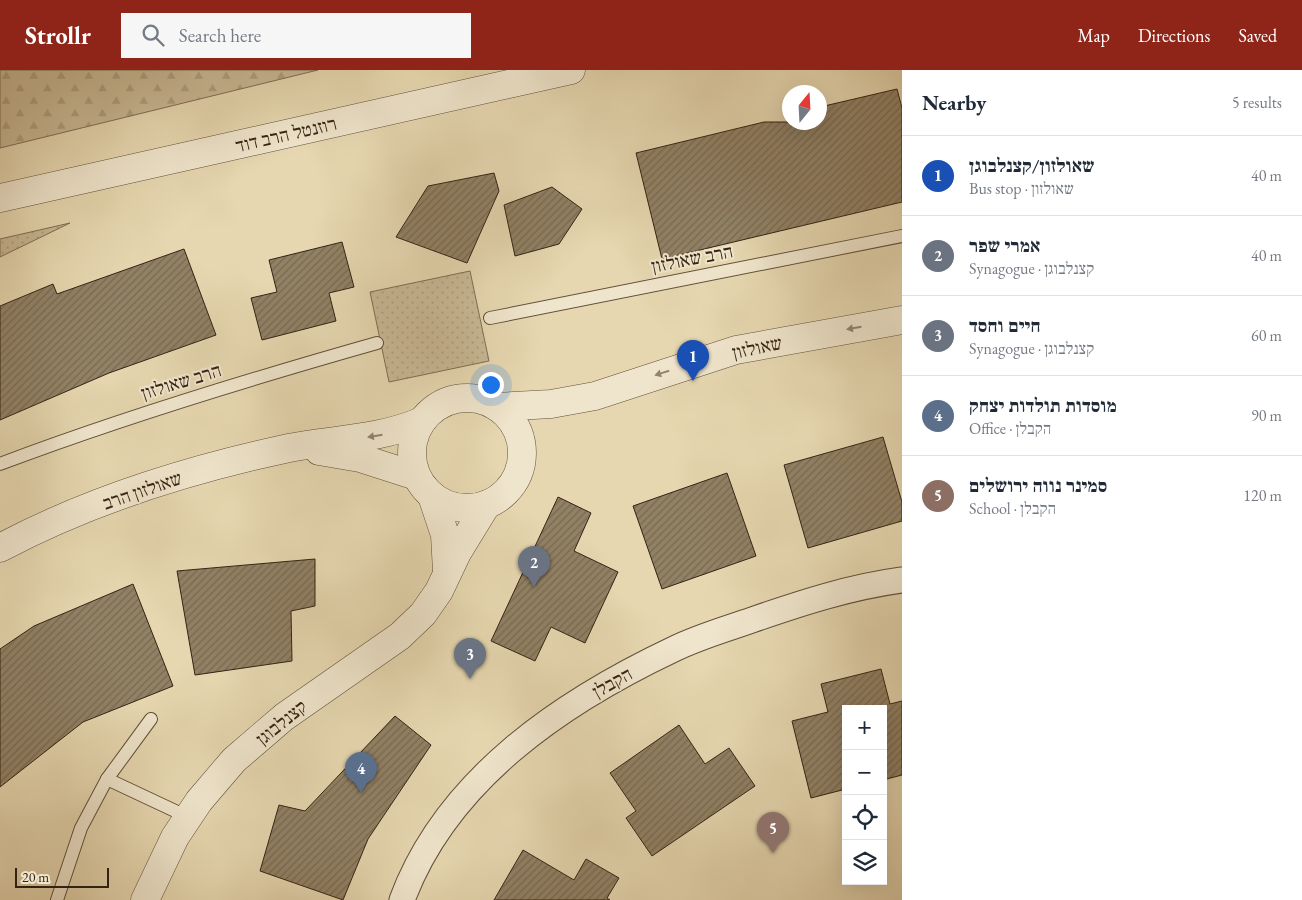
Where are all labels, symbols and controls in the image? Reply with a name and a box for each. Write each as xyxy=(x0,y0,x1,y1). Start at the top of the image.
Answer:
search box xyxy=(121,13,471,58)
text: Strollr xyxy=(25,20,91,51)
icon: search xyxy=(139,21,167,49)
text: Search here xyxy=(179,23,261,48)
text: Map xyxy=(1078,24,1110,47)
text: Directions xyxy=(1138,24,1210,47)
text: Saved xyxy=(1238,24,1277,47)
north arrow xyxy=(782,85,827,130)
text: Nearby xyxy=(922,89,986,116)
text: 5 results xyxy=(1232,92,1282,113)
street label: רוזנטל הרב דוד xyxy=(233,111,339,158)
text: שאולזון/קצנלבוגן xyxy=(969,153,1094,178)
text: 1 xyxy=(934,165,942,186)
text: 40 m xyxy=(1251,165,1282,186)
text: Bus stop · שאולזון xyxy=(969,178,1074,199)
text: אמרי שפר xyxy=(969,233,1040,258)
street label: הרב שאולזון xyxy=(649,238,735,279)
text: 2 xyxy=(934,245,942,266)
text: 40 m xyxy=(1251,245,1282,266)
text: Synagogue · קצנלבוגן xyxy=(969,258,1094,279)
text: חיים וחסד xyxy=(969,313,1041,338)
one-way arrow xyxy=(846,325,862,333)
text: 3 xyxy=(934,325,942,346)
text: 60 m xyxy=(1251,325,1282,346)
street label: שאולזון xyxy=(730,330,784,365)
text: Synagogue · קצנלבוגן xyxy=(969,338,1094,359)
pin: 1 xyxy=(677,340,709,381)
street label: הרב שאולזון xyxy=(138,357,224,406)
one-way arrow xyxy=(654,369,669,377)
your location xyxy=(478,372,504,398)
text: מוסדות תולדות יצחק xyxy=(969,393,1117,418)
text: 4 xyxy=(934,405,942,426)
text: 90 m xyxy=(1251,405,1282,426)
text: Office · הקבלן xyxy=(969,418,1051,439)
one-way arrow xyxy=(367,432,383,440)
street label: שאולזון הרב xyxy=(99,465,185,516)
text: סמינר נווה ירושלים xyxy=(969,473,1107,498)
text: 5 xyxy=(934,485,942,506)
text: 120 m xyxy=(1243,485,1282,506)
text: School · הקבלן xyxy=(969,498,1056,519)
pin: 2 xyxy=(518,546,550,587)
pin: 3 xyxy=(454,638,486,679)
street label: הקבלן xyxy=(588,661,637,704)
street label: קצנלבוגן xyxy=(250,694,312,751)
map controls xyxy=(842,705,887,885)
button: + xyxy=(842,705,887,750)
button: − xyxy=(842,750,887,795)
pin: 4 xyxy=(345,752,377,793)
button: locate xyxy=(842,795,887,840)
pin: 5 xyxy=(757,812,789,853)
button: layers xyxy=(842,840,887,885)
scale bar xyxy=(15,865,109,888)
text: 20 m xyxy=(22,868,49,886)

